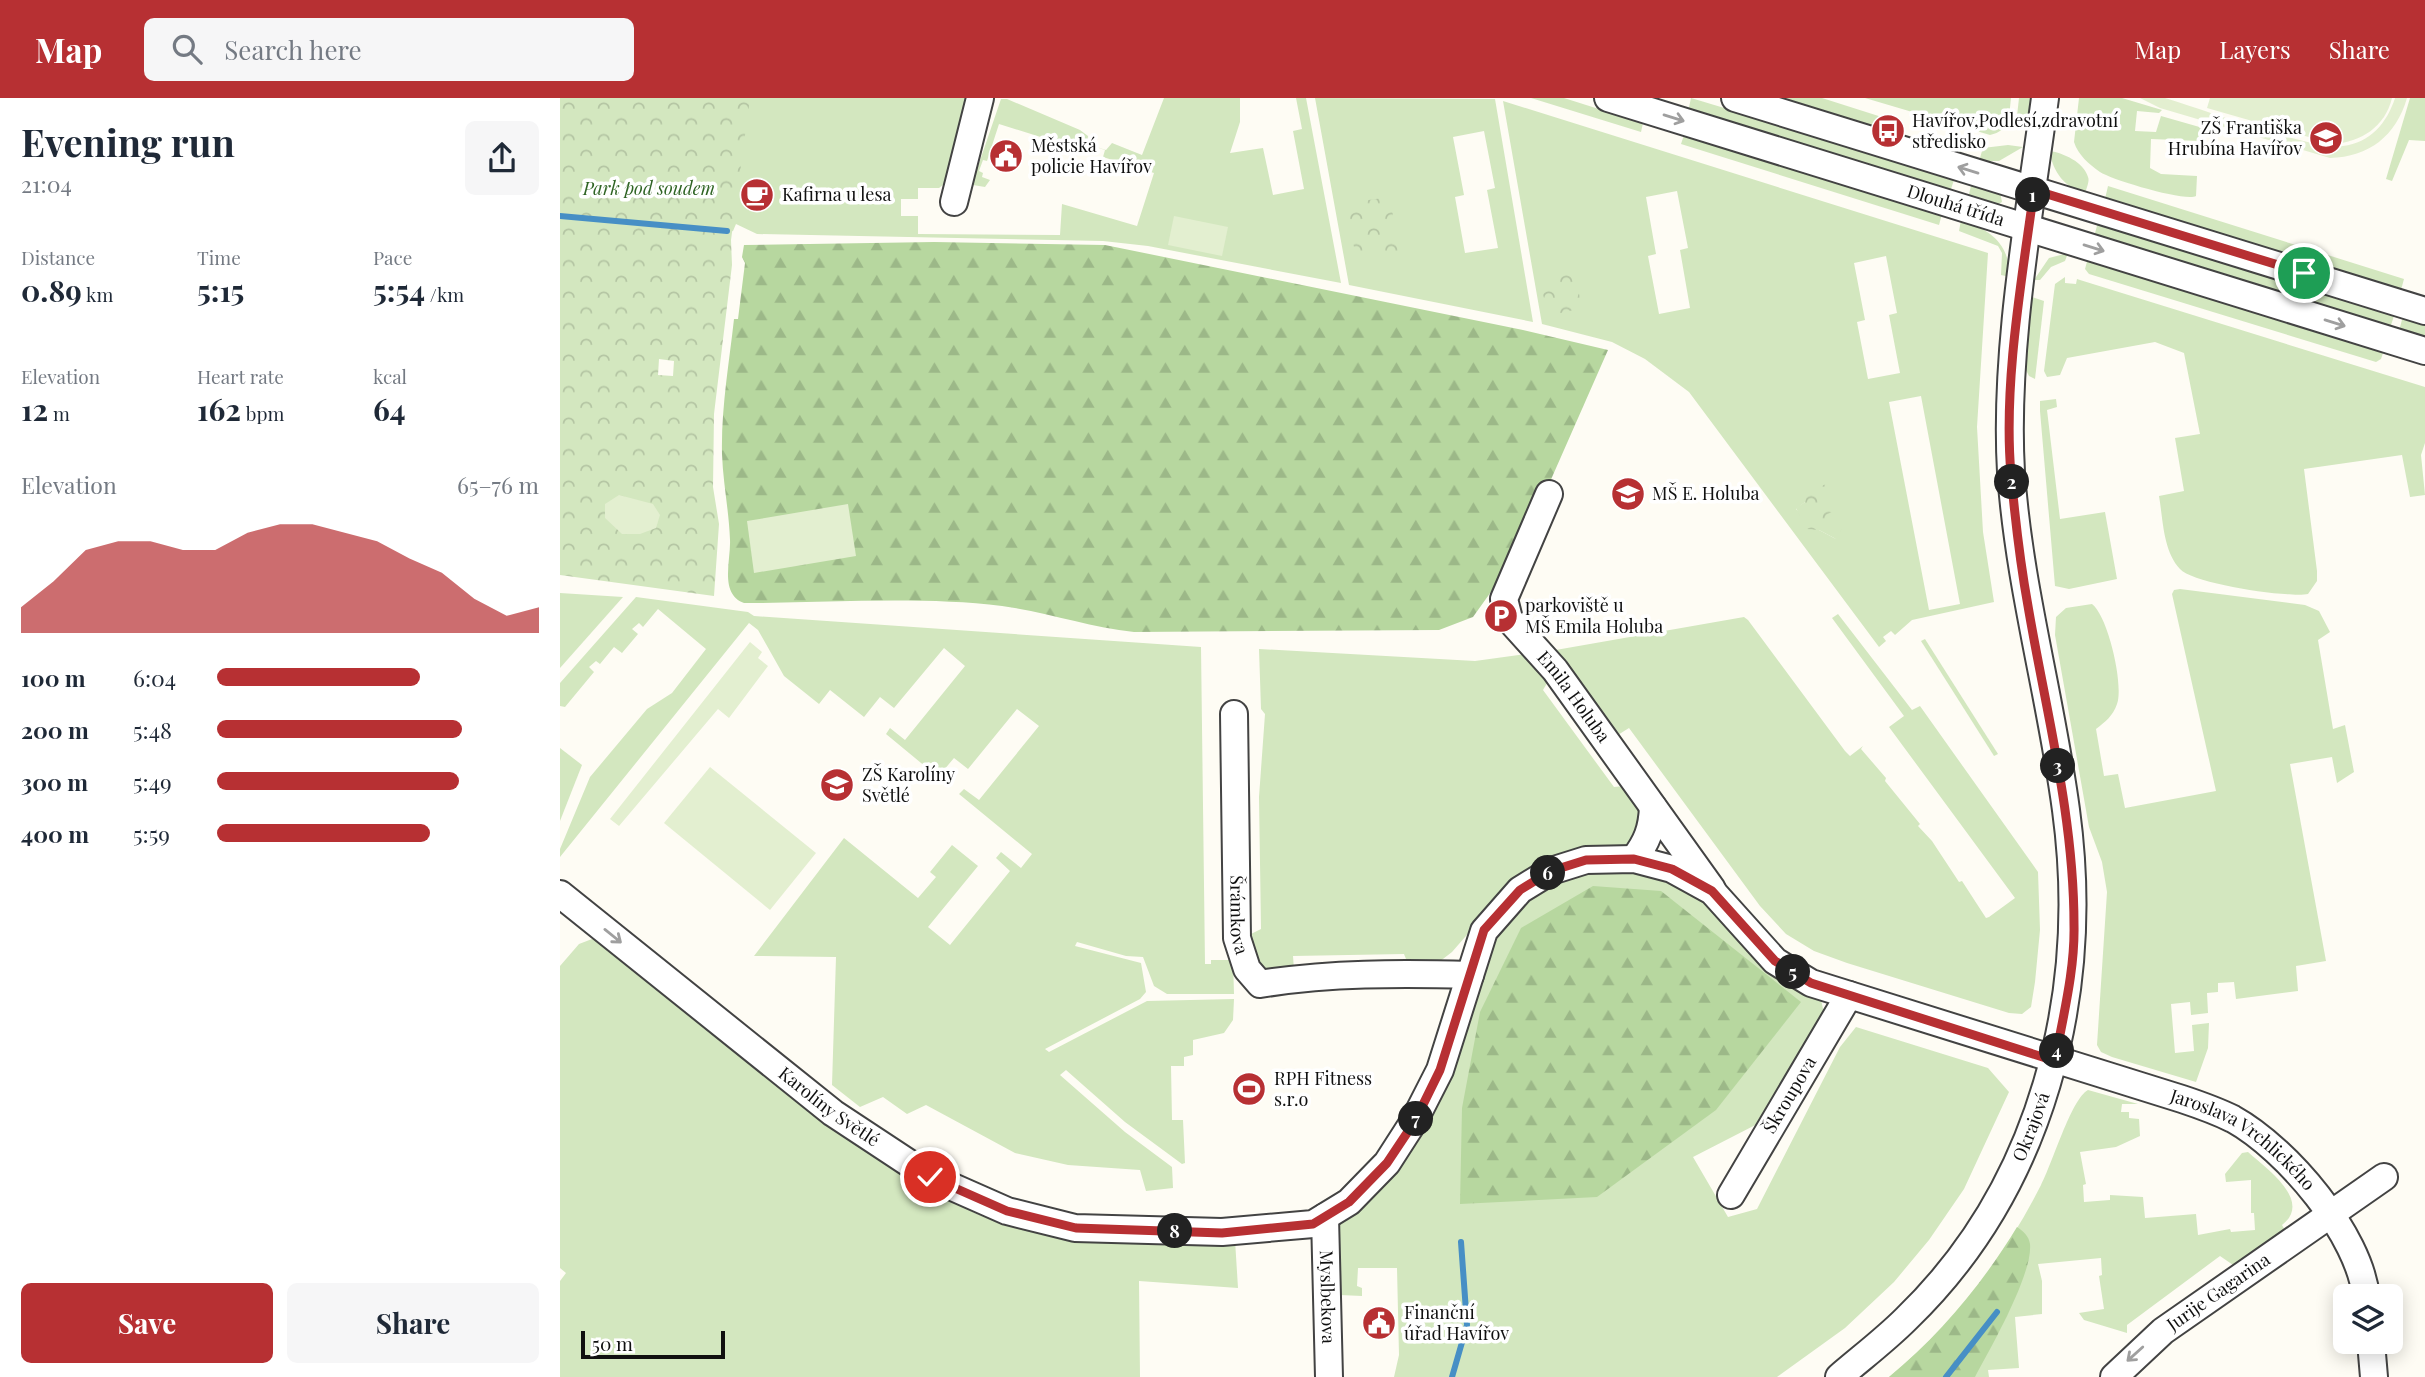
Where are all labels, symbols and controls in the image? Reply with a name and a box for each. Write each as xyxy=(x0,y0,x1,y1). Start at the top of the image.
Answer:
search box xyxy=(144,18,634,81)
text: Map xyxy=(35,27,102,71)
icon: search xyxy=(168,30,206,68)
text: Search here xyxy=(224,32,362,67)
text: Map xyxy=(2135,33,2181,65)
text: Layers xyxy=(2219,33,2291,65)
text: Share xyxy=(2329,33,2390,65)
place label: Havířov,Podlesí,zdravotní středisko xyxy=(1912,108,2118,153)
bus stop icon: Havířov,Podlesí,zdravotní středisko xyxy=(1869,112,1907,150)
one-way arrow xyxy=(1662,113,1684,126)
place label: ZŠ Františka Hrubína Havířov xyxy=(2168,115,2302,160)
text: Evening run xyxy=(21,116,235,167)
school or university icon: ZŠ Františka Hrubína Havířov xyxy=(2307,119,2345,157)
button: share xyxy=(465,121,539,195)
place label: Městská policie Havířov xyxy=(1031,133,1152,178)
public building icon: Městská policie Havířov xyxy=(987,137,1025,175)
one-way arrow xyxy=(1958,163,1980,175)
text: 21:04 xyxy=(21,168,72,199)
park label: Park pod soudem xyxy=(582,176,715,200)
cafe icon: Kafirna u lesa xyxy=(738,176,776,214)
street label: Dlouhá třída xyxy=(1904,178,2008,231)
pin: 1 xyxy=(2016,178,2050,212)
text: 1 xyxy=(2029,181,2036,207)
place label: Kafirna u lesa xyxy=(782,182,891,206)
one-way arrow xyxy=(2083,243,2105,256)
pin xyxy=(2274,243,2334,303)
text: Distance xyxy=(21,244,95,270)
text: Time xyxy=(197,244,241,270)
text: Pace xyxy=(373,244,412,270)
icon: arrive xyxy=(2285,254,2323,292)
text: 0.89 xyxy=(21,270,82,310)
text: 5:15 xyxy=(197,270,244,310)
text: 5:54 xyxy=(373,270,425,310)
text: km xyxy=(82,281,113,307)
text: /km xyxy=(425,281,464,307)
one-way arrow xyxy=(2324,317,2346,330)
text: Elevation xyxy=(21,363,100,389)
text: Heart rate xyxy=(197,363,284,389)
text: kcal xyxy=(373,363,407,389)
text: 12 xyxy=(21,389,48,429)
text: 162 xyxy=(197,389,241,429)
text: 64 xyxy=(373,389,406,429)
text: m xyxy=(48,400,70,426)
text: bpm xyxy=(241,400,284,426)
pin: 2 xyxy=(1994,464,2030,500)
text: 2 xyxy=(2007,468,2016,494)
text: Elevation xyxy=(21,469,117,500)
text: 65–76 m xyxy=(457,469,539,500)
school or university icon: MŠ E. Holuba xyxy=(1609,475,1647,513)
place label: MŠ E. Holuba xyxy=(1652,481,1760,505)
place label: parkoviště u MŠ Emila Holuba xyxy=(1525,593,1663,638)
parking icon: parkoviště u MŠ Emila Holuba xyxy=(1482,597,1520,635)
street label: Emila Holuba xyxy=(1532,645,1616,747)
text: 100 m xyxy=(21,662,86,693)
text: 6:04 xyxy=(133,662,176,693)
text: 200 m xyxy=(21,714,89,745)
text: 5:48 xyxy=(133,714,172,745)
pin: 3 xyxy=(2040,748,2076,784)
text: 3 xyxy=(2053,752,2062,778)
place label: ZŠ Karolíny Světlé xyxy=(862,762,955,807)
text: 300 m xyxy=(21,766,88,797)
text: 5:49 xyxy=(133,766,172,797)
school or university icon: ZŠ Karolíny Světlé xyxy=(818,766,856,804)
text: 400 m xyxy=(21,818,89,849)
text: 5:59 xyxy=(133,818,170,849)
pin: 6 xyxy=(1530,856,1566,890)
text: 6 xyxy=(1542,859,1553,885)
street label: Šrámkova xyxy=(1225,875,1255,957)
one-way arrow xyxy=(604,929,622,944)
pin: 5 xyxy=(1776,954,1810,990)
text: 5 xyxy=(1788,958,1797,984)
pin: 4 xyxy=(2040,1034,2074,1068)
text: 4 xyxy=(2051,1037,2062,1063)
street label: Škroupova xyxy=(1757,1052,1821,1138)
street label: Karolíny Světlé xyxy=(774,1061,884,1151)
place label: RPH Fitness s.r.o xyxy=(1274,1066,1372,1111)
sports icon: RPH Fitness s.r.o xyxy=(1230,1070,1268,1108)
street label: Jaroslava Vrchlického xyxy=(2166,1083,2321,1195)
street label: Okrajová xyxy=(2006,1089,2054,1165)
pin: 7 xyxy=(1398,1102,1434,1136)
text: 7 xyxy=(1411,1105,1420,1131)
pin xyxy=(900,1147,960,1207)
icon: check xyxy=(911,1158,949,1196)
pin: 8 xyxy=(1158,1214,1192,1248)
text: 8 xyxy=(1169,1217,1180,1243)
street label: Jurije Gagarina xyxy=(2161,1247,2274,1336)
street label: Myslbekova xyxy=(1315,1250,1341,1344)
button: Save xyxy=(21,1283,273,1363)
button: Share xyxy=(287,1283,539,1363)
map controls xyxy=(2333,1284,2403,1354)
button: layers xyxy=(2333,1284,2403,1354)
place label: Finanční úřad Havířov xyxy=(1404,1300,1509,1345)
public building icon: Finanční úřad Havířov xyxy=(1360,1304,1398,1342)
scale bar xyxy=(581,1328,724,1360)
text: 50 m xyxy=(592,1330,633,1356)
one-way arrow xyxy=(2127,1346,2145,1362)

